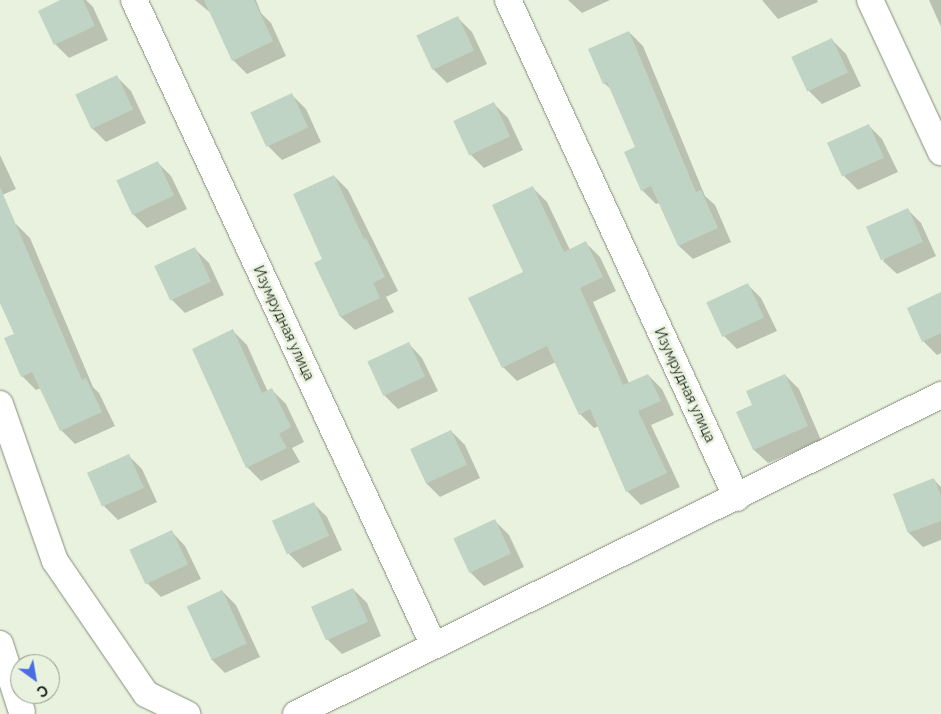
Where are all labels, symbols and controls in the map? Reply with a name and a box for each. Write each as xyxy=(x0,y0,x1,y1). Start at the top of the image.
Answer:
street label: Изумрудная улица xyxy=(250,263,318,383)
street label: Изумрудная улица xyxy=(651,325,719,445)
north arrow xyxy=(10,654,60,704)
text: С xyxy=(34,682,51,700)

